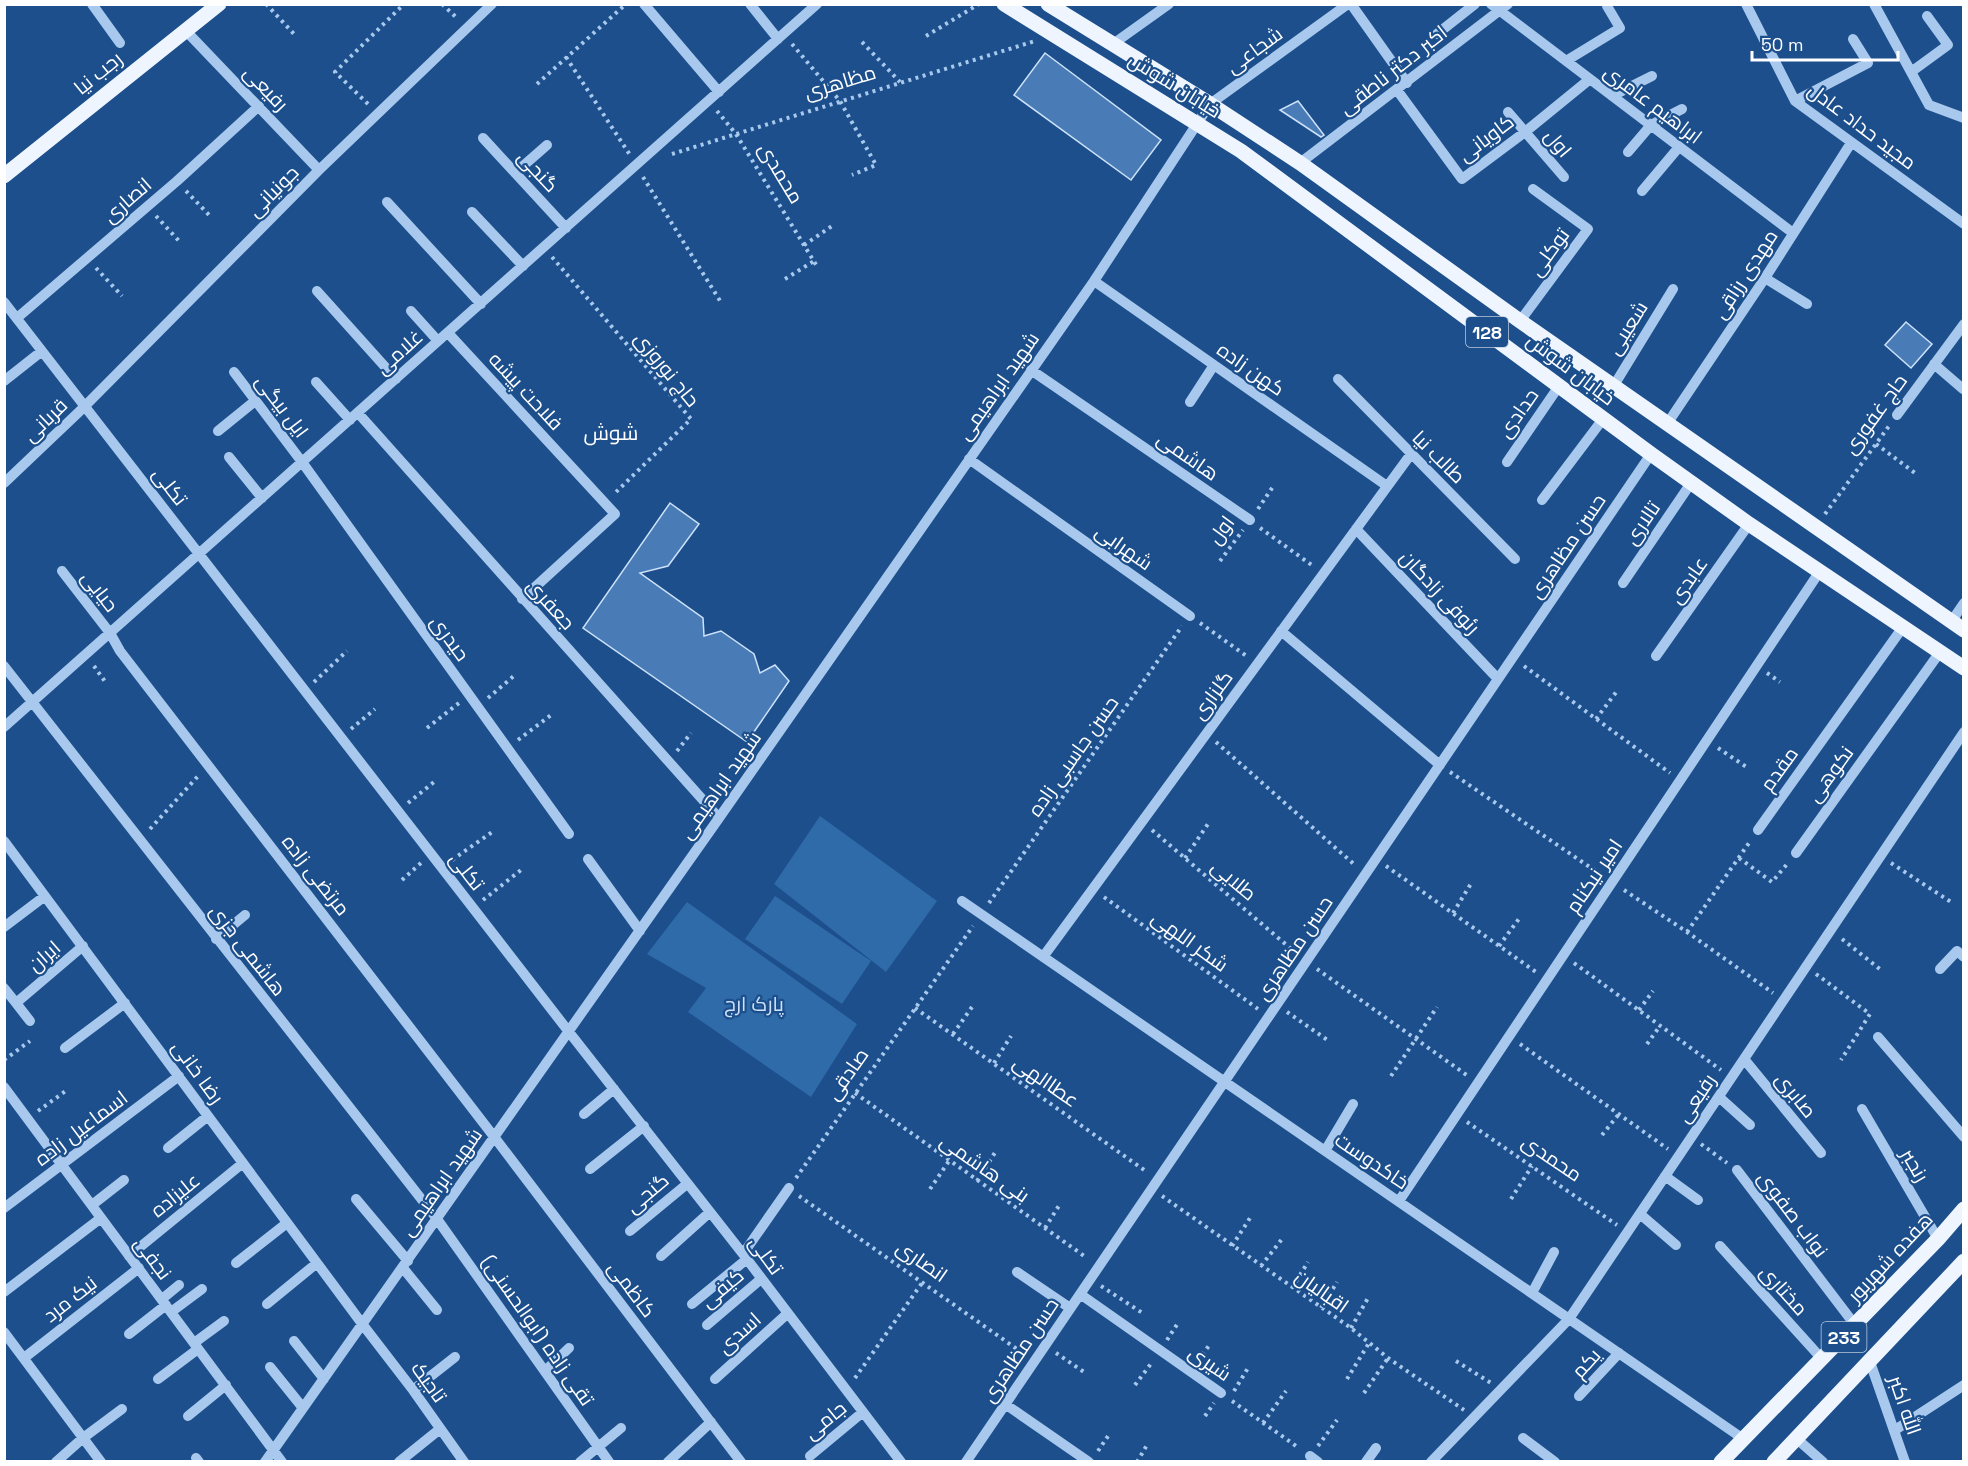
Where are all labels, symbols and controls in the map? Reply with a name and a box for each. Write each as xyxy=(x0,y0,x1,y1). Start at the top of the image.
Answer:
street label: اکبر دکتر ناطقی xyxy=(1334,20,1452,120)
street label: شجاعی xyxy=(1220,21,1288,79)
scale bar xyxy=(1752,24,1898,62)
text: 50 m xyxy=(1761,33,1803,56)
street label: رجب نیا xyxy=(68,46,128,100)
street label: خیابان شوش xyxy=(1124,46,1226,124)
street label: ابراهیم عامری xyxy=(1598,58,1707,150)
street label: مظاهری xyxy=(801,59,879,105)
street label: رفیعی xyxy=(238,60,294,116)
street label: مجید حداد عادل xyxy=(1803,77,1921,175)
street label: کاویانی xyxy=(1453,108,1519,168)
street label: اول xyxy=(1539,123,1577,163)
street label: محمدی xyxy=(753,138,809,208)
street label: گنجی xyxy=(512,144,564,198)
street label: جونیانی xyxy=(242,160,304,222)
street label: انصاری xyxy=(97,172,157,228)
street label: توکلی xyxy=(1523,222,1576,281)
street label: مهدی رزاقی xyxy=(1706,224,1784,324)
street label: شعیبی xyxy=(1600,296,1654,360)
road number: 128 xyxy=(1466,317,1508,347)
street label: غلامی xyxy=(370,324,428,380)
street label: حاج نوروزی xyxy=(628,326,705,413)
street label: شهید ابراهیمی xyxy=(951,327,1045,445)
street label: خیابان شوش xyxy=(1521,327,1621,411)
street label: کهن زاده xyxy=(1212,336,1290,402)
street label: فلاحت پیشه xyxy=(483,346,569,436)
street label: ایل بیگی xyxy=(250,369,314,443)
street label: حاج غفوری xyxy=(1837,369,1914,460)
street label: حدادی xyxy=(1492,383,1544,443)
street label: قربانی xyxy=(17,392,73,448)
district label: شوش xyxy=(584,419,638,446)
street label: هاشمی xyxy=(1152,425,1224,487)
street label: طالب نیا xyxy=(1407,425,1471,489)
street label: تکلی xyxy=(147,461,194,511)
street label: حسن مظاهری xyxy=(1522,489,1612,603)
street label: تالاری xyxy=(1618,496,1666,550)
street label: اول xyxy=(1202,510,1240,550)
street label: شهرابی xyxy=(1090,518,1158,576)
street label: رئوفی زادگان xyxy=(1394,544,1486,640)
street label: عابدی xyxy=(1663,551,1713,609)
street label: حیایی xyxy=(76,565,124,617)
street label: جعفری xyxy=(521,573,581,635)
street label: حیدری xyxy=(425,610,475,666)
street label: گلزاری xyxy=(1186,665,1238,725)
street label: حسن جاسبی زاده xyxy=(1022,691,1124,821)
street label: شهید ابراهیمی xyxy=(673,726,767,844)
street label: نکوهی xyxy=(1801,741,1859,807)
street label: مقدم xyxy=(1754,742,1805,797)
street label: مرتضی زاده xyxy=(276,829,356,921)
street label: امیر نیکنام xyxy=(1560,834,1629,919)
street label: تکلی xyxy=(444,846,491,896)
street label: طلایی xyxy=(1206,854,1262,906)
street label: حسن مظاهری xyxy=(1249,891,1339,1005)
street label: هاشمی جزی xyxy=(204,899,292,1001)
street label: شکر اللهی xyxy=(1146,904,1234,978)
street label: ایران xyxy=(22,935,66,977)
park label: پارک ارج xyxy=(724,991,784,1018)
street label: رضا خانی xyxy=(166,1035,230,1109)
street label: صادقی xyxy=(820,1043,874,1105)
street label: عطاالهی xyxy=(1008,1049,1084,1113)
street label: صابری xyxy=(1770,1067,1822,1123)
street label: رفیعی xyxy=(1670,1068,1722,1128)
street label: اسماعیل زاده xyxy=(29,1084,133,1172)
street label: شهید ابراهیمی xyxy=(394,1123,488,1241)
street label: خاکدوست xyxy=(1330,1127,1414,1195)
street label: بنی هاشمی xyxy=(935,1128,1035,1208)
street label: محمدی xyxy=(1517,1128,1587,1188)
street label: رنجبر xyxy=(1895,1143,1935,1186)
street label: نواب صفوی xyxy=(1752,1165,1834,1263)
street label: علیزاده xyxy=(145,1167,205,1223)
street label: گنجی xyxy=(620,1167,674,1219)
street label: هفده شهریور xyxy=(1841,1206,1938,1308)
street label: تکلی xyxy=(743,1230,789,1280)
street label: نجفی xyxy=(128,1231,178,1285)
street label: انصاری xyxy=(891,1234,953,1288)
street label: تقی زاده (ابوالحسنی) xyxy=(476,1249,600,1411)
street label: کاظمی xyxy=(602,1255,662,1323)
street label: مختاری xyxy=(1754,1259,1814,1321)
street label: کیفی xyxy=(695,1262,749,1314)
street label: اقبالیان xyxy=(1290,1263,1354,1319)
street label: نیک مرد xyxy=(38,1270,102,1328)
street label: حسن مظاهری xyxy=(975,1293,1065,1407)
street label: اسدی xyxy=(712,1306,766,1360)
road number: 233 xyxy=(1822,1322,1866,1352)
street label: شیری xyxy=(1184,1339,1236,1387)
street label: یکم xyxy=(1566,1342,1607,1384)
street label: تاجیک xyxy=(405,1356,453,1408)
street label: الله اکبر xyxy=(1882,1371,1927,1438)
street label: جامی xyxy=(798,1395,852,1445)

